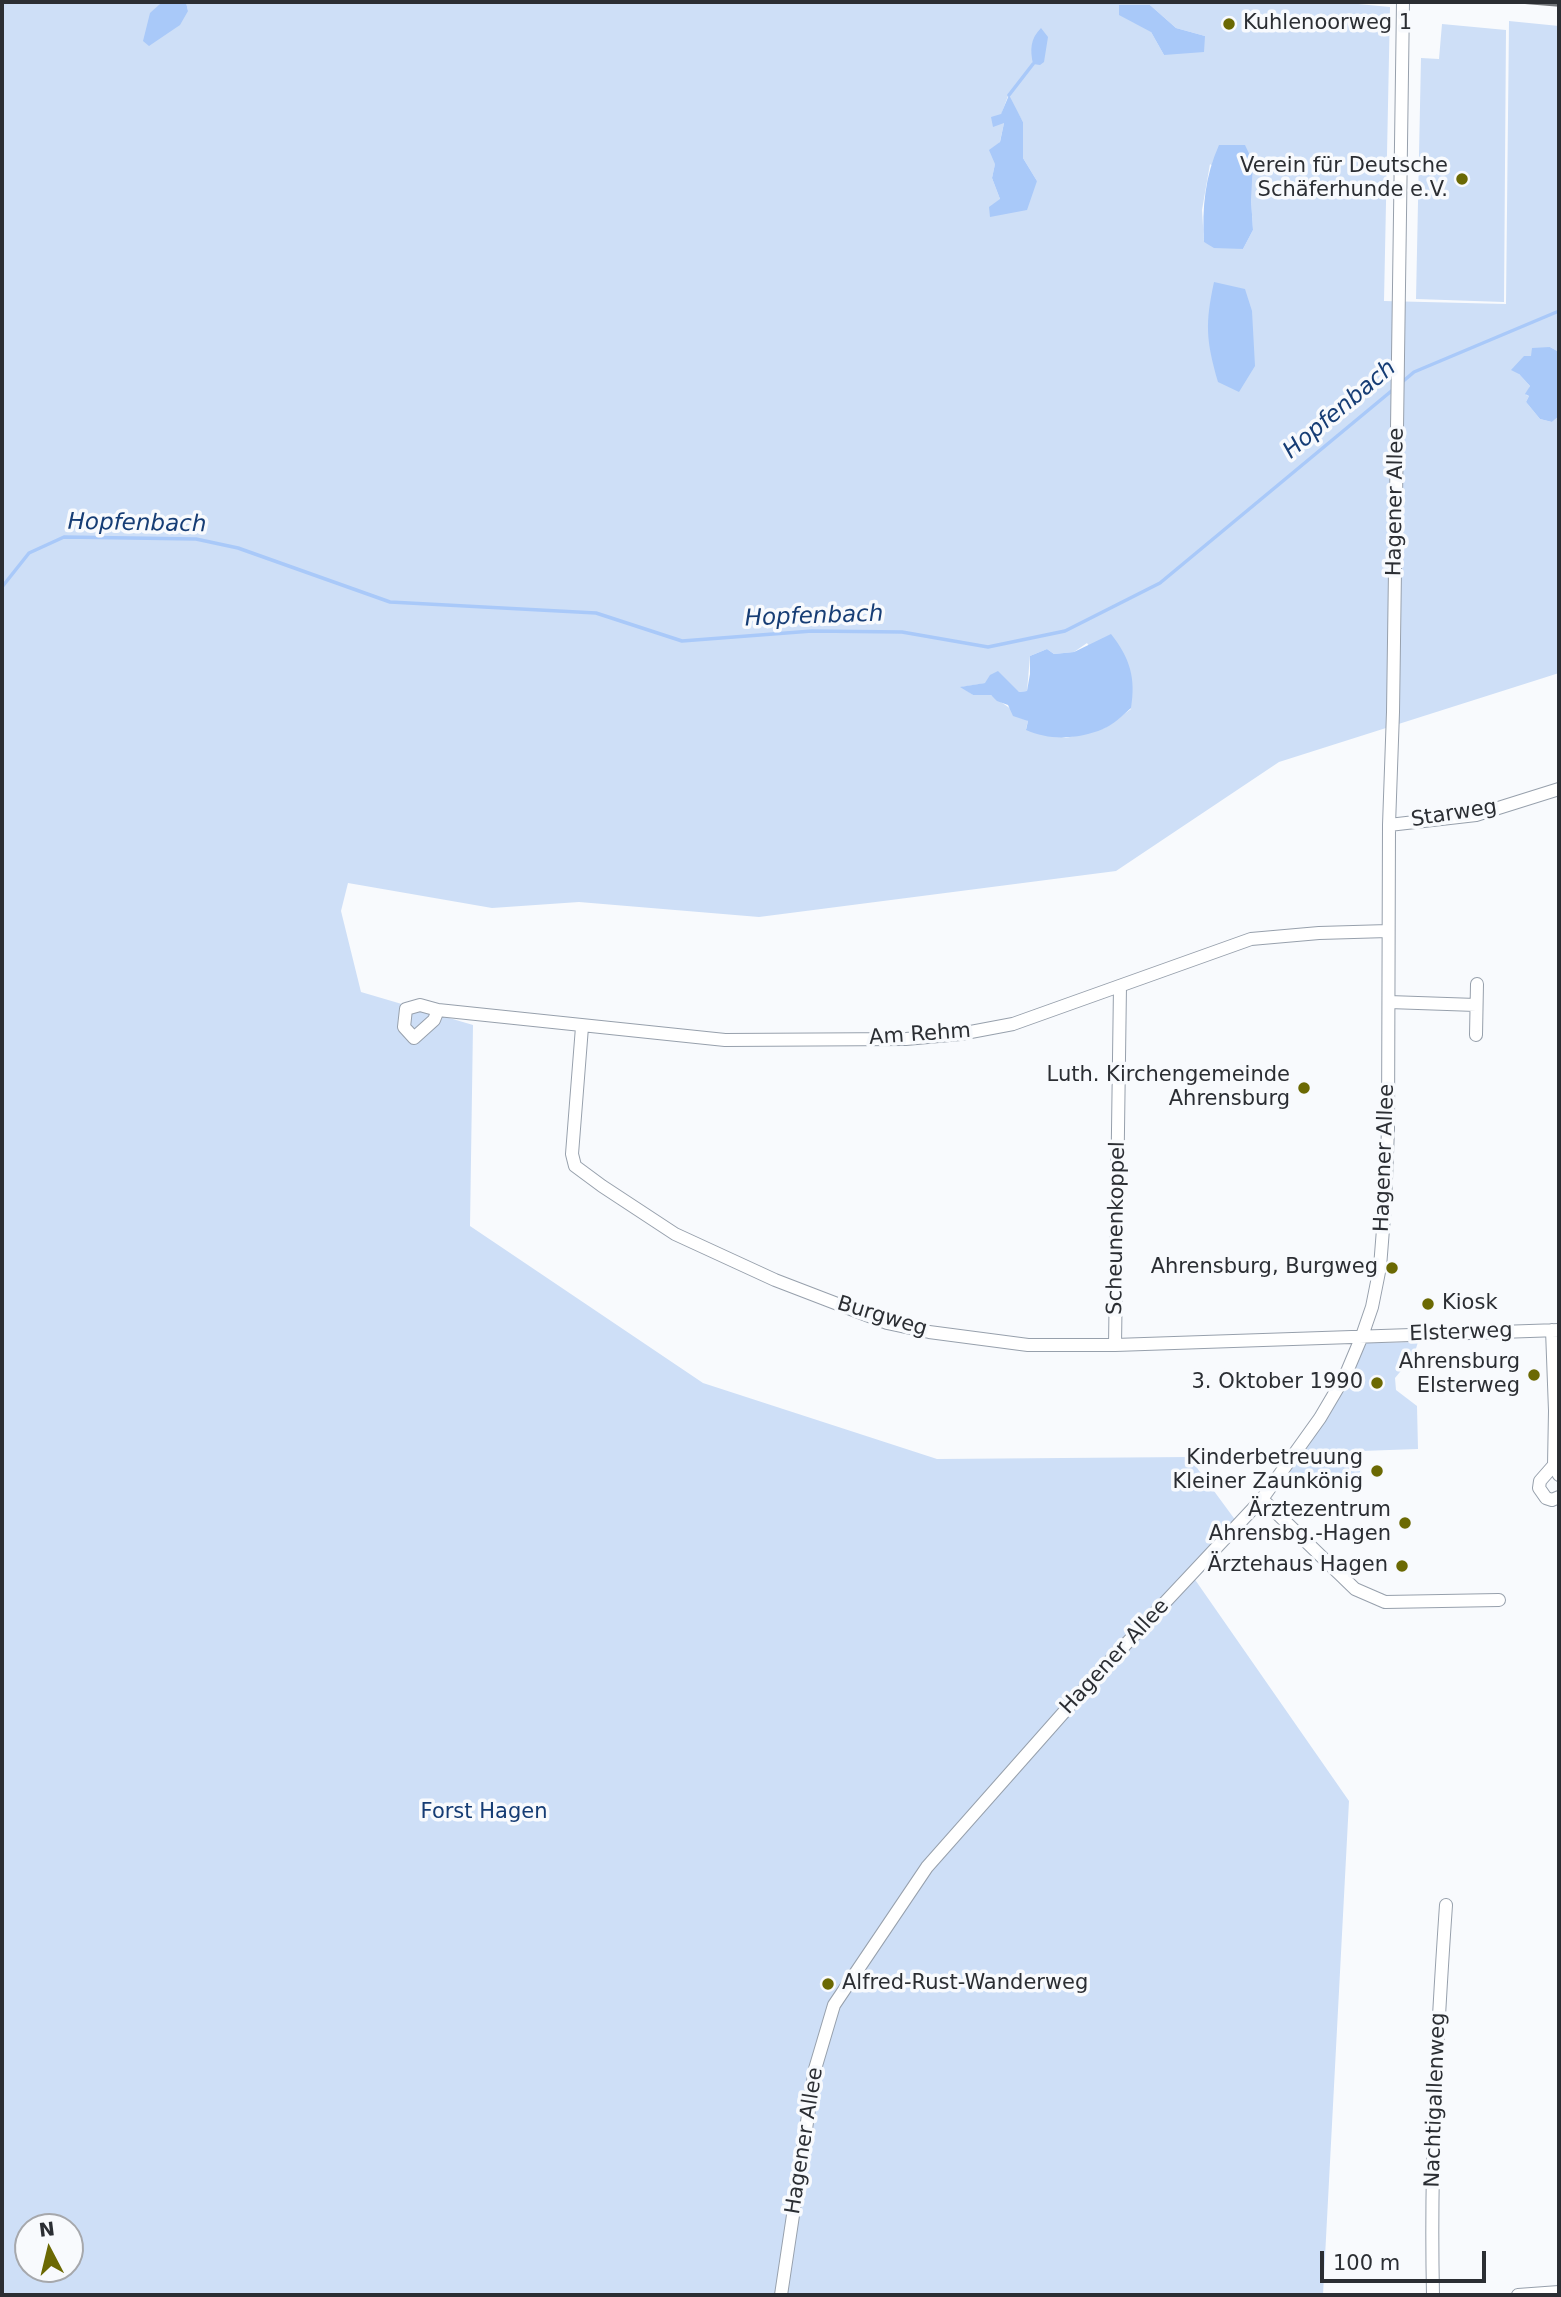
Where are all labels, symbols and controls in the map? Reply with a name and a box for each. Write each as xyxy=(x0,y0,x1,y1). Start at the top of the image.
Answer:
place label: Kuhlenoorweg 1 xyxy=(1243,11,1412,37)
marker: Kuhlenoorweg 1 xyxy=(1221,16,1237,32)
place label: Verein für Deutsche Schäferhunde e.V. xyxy=(1240,154,1448,204)
marker: Verein für Deutsche Schäferhunde e.V. xyxy=(1454,171,1470,187)
water label: Hopfenbach xyxy=(1278,355,1402,465)
street label: Hagener Allee xyxy=(1382,428,1410,576)
water label: Hopfenbach xyxy=(67,509,207,539)
water label: Hopfenbach xyxy=(744,601,884,633)
street label: Starweg xyxy=(1409,795,1499,833)
street label: Am Rehm xyxy=(868,1019,972,1051)
place label: Luth. Kirchengemeinde Ahrensburg xyxy=(1047,1063,1290,1113)
marker: Luth. Kirchengemeinde Ahrensburg xyxy=(1296,1080,1312,1096)
street label: Hagener Allee xyxy=(1370,1083,1400,1233)
street label: Scheunenkoppel xyxy=(1103,1141,1131,1315)
place label: Ahrensburg, Burgweg xyxy=(1151,1255,1378,1281)
marker: Ahrensburg, Burgweg xyxy=(1384,1260,1400,1276)
street label: Burgweg xyxy=(834,1291,930,1343)
place label: Kiosk xyxy=(1442,1291,1498,1317)
marker: Kiosk xyxy=(1420,1296,1436,1312)
street label: Elsterweg xyxy=(1409,1319,1513,1347)
place label: Ahrensburg Elsterweg xyxy=(1399,1350,1520,1400)
marker: Ahrensburg Elsterweg xyxy=(1526,1367,1542,1383)
place label: 3. Oktober 1990 xyxy=(1192,1370,1363,1396)
marker: 3. Oktober 1990 xyxy=(1369,1375,1385,1391)
place label: Kinderbetreuung Kleiner Zaunkönig xyxy=(1172,1446,1363,1496)
marker: Kinderbetreuung Kleiner Zaunkönig xyxy=(1369,1463,1385,1479)
place label: Ärztezentrum Ahrensbg.-Hagen xyxy=(1209,1498,1391,1548)
marker: Ärztezentrum Ahrensbg.-Hagen xyxy=(1397,1515,1413,1531)
place label: Ärztehaus Hagen xyxy=(1208,1553,1388,1579)
marker: Ärztehaus Hagen xyxy=(1394,1558,1410,1574)
street label: Hagener Allee xyxy=(1055,1594,1175,1720)
park label: Forst Hagen xyxy=(421,1800,547,1826)
place label: Alfred-Rust-Wanderweg xyxy=(842,1971,1088,1997)
marker: Alfred-Rust-Wanderweg xyxy=(820,1976,836,1992)
street label: Nachtigallenweg xyxy=(1420,2012,1452,2188)
street label: Hagener Allee xyxy=(781,2066,829,2216)
north arrow xyxy=(14,2213,84,2283)
text: N xyxy=(37,2217,56,2241)
scale bar xyxy=(1323,2238,1489,2282)
text: 100 m xyxy=(1333,2251,1400,2275)

